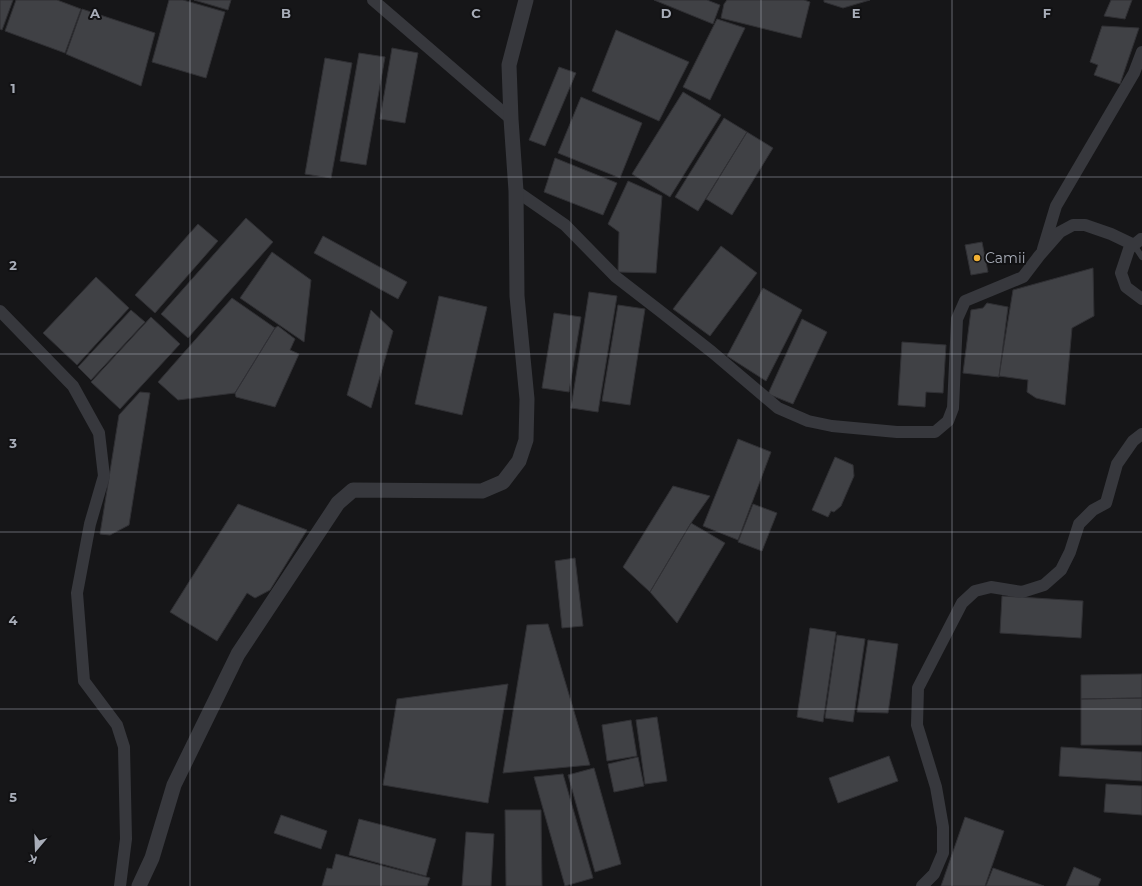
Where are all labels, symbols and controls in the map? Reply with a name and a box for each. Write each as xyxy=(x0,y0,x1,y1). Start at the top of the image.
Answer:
text: A xyxy=(89,5,101,21)
text: B xyxy=(281,5,291,21)
text: C xyxy=(471,5,481,21)
text: D xyxy=(661,5,672,21)
text: E xyxy=(852,5,861,21)
text: F xyxy=(1043,5,1051,21)
text: 1 xyxy=(10,80,16,96)
place label: Camii xyxy=(985,249,1025,267)
marker: Camii xyxy=(972,253,982,263)
text: 2 xyxy=(9,257,17,273)
text: 3 xyxy=(8,435,17,451)
text: 4 xyxy=(9,612,18,628)
text: 5 xyxy=(9,789,17,805)
north arrow xyxy=(16,830,56,870)
text: K xyxy=(26,851,39,867)

